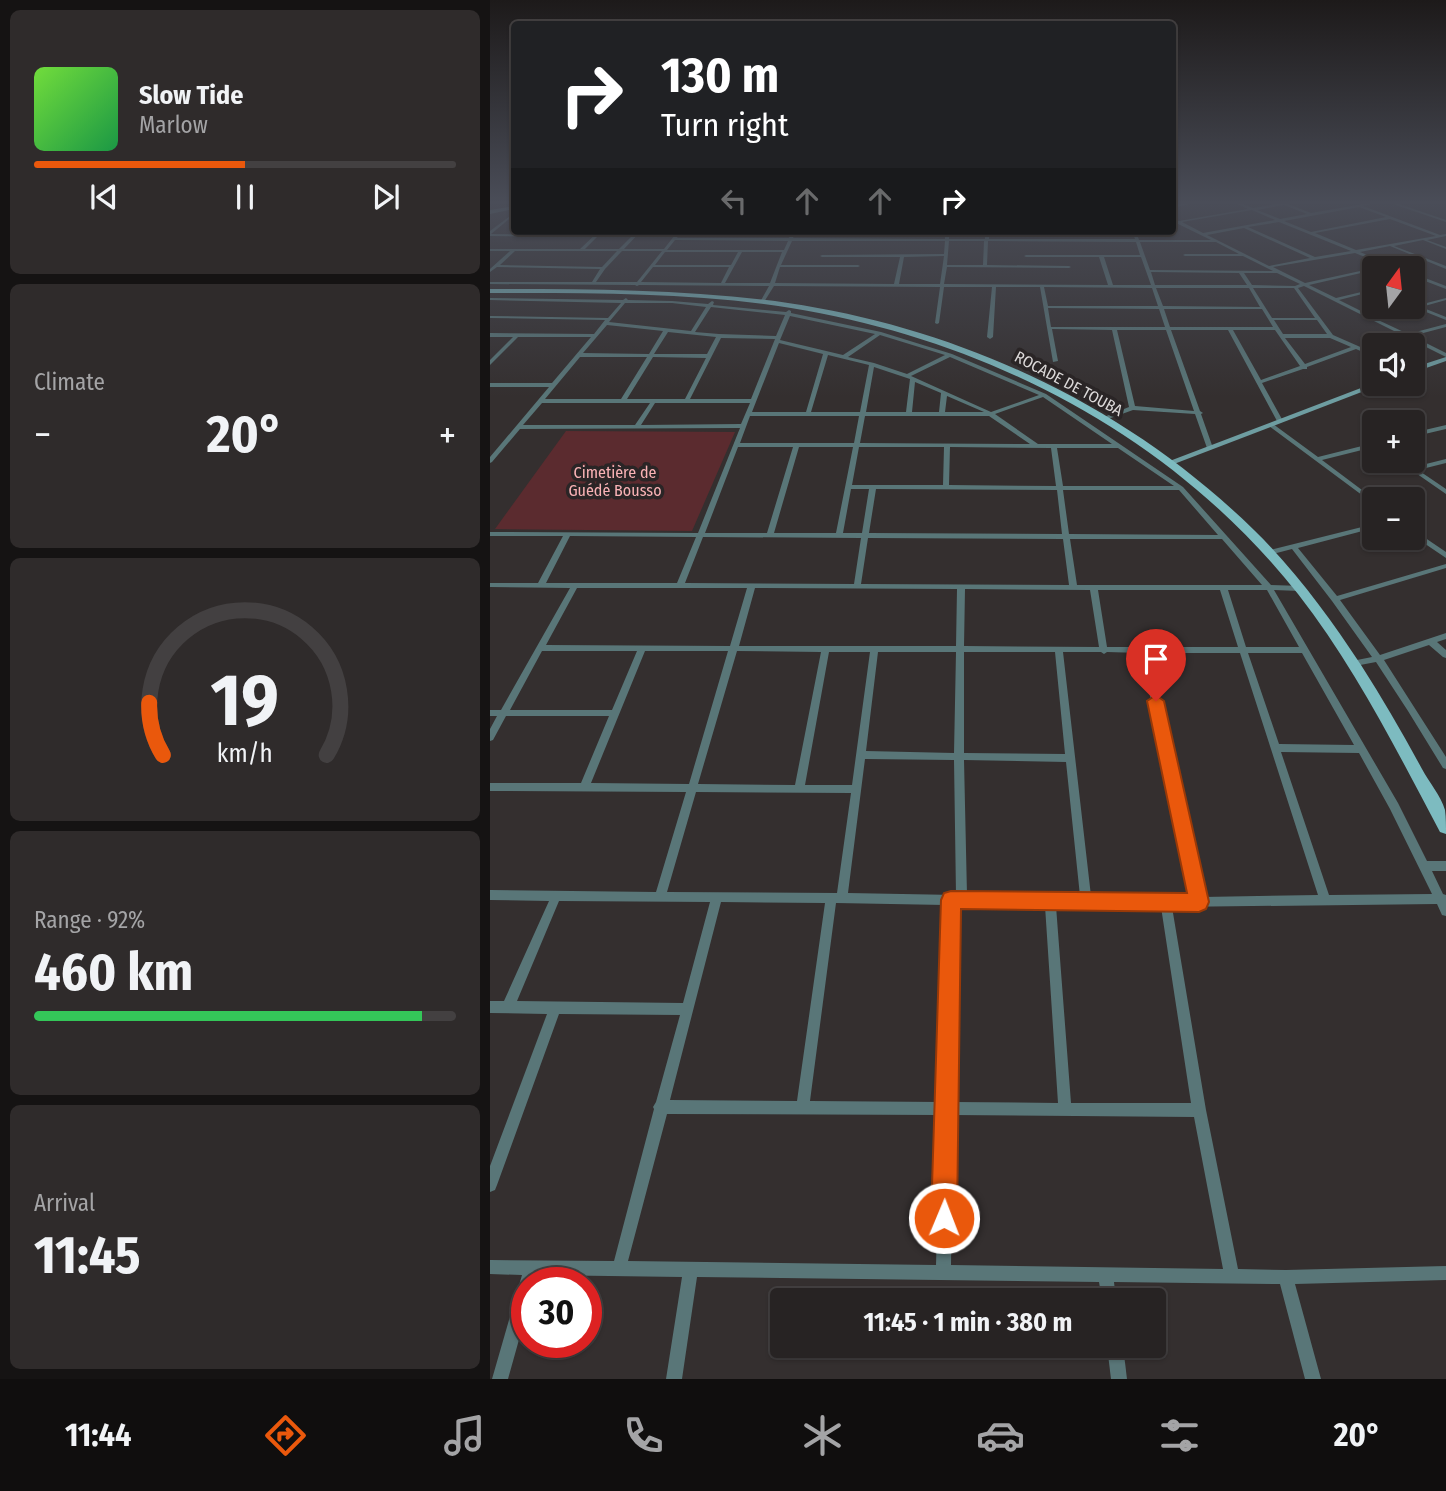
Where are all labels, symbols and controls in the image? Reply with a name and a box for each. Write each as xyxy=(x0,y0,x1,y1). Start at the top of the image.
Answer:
text: 130 m xyxy=(661,46,779,105)
icon: right xyxy=(546,49,637,140)
text: Slow Tide xyxy=(139,80,243,111)
text: Turn right xyxy=(661,106,788,144)
text: Marlow xyxy=(139,111,208,139)
icon: previous xyxy=(85,178,123,216)
icon: pause xyxy=(226,178,264,216)
icon: next xyxy=(367,178,405,216)
icon: left xyxy=(715,182,753,220)
icon: ahead xyxy=(788,182,826,220)
icon: ahead xyxy=(861,182,899,220)
icon: right xyxy=(934,182,972,220)
north arrow xyxy=(1362,256,1424,318)
map controls xyxy=(1362,256,1425,550)
button: sound xyxy=(1362,333,1425,396)
street label: ROCADE DE TOUBA xyxy=(1011,347,1127,420)
text: Climate xyxy=(34,368,105,396)
text: 20° xyxy=(207,403,283,466)
button: + xyxy=(1362,410,1425,473)
text: − xyxy=(34,412,51,458)
text: + xyxy=(439,412,456,458)
park label: Cimetière de Guédé Bousso xyxy=(568,463,662,500)
button: − xyxy=(1362,487,1425,550)
pin xyxy=(1126,629,1186,701)
icon: arrive xyxy=(1137,640,1175,678)
text: 19 xyxy=(211,658,279,745)
text: km/h xyxy=(217,739,273,769)
text: Range · 92% xyxy=(34,906,145,934)
text: 460 km xyxy=(34,941,193,1004)
position arrow xyxy=(907,1181,981,1255)
text: Arrival xyxy=(34,1189,95,1217)
text: 11:45 xyxy=(34,1224,140,1287)
speed limit sign: 30 xyxy=(511,1267,602,1358)
text: 11:45 · 1 min · 380 m xyxy=(864,1307,1072,1338)
icon: directions xyxy=(261,1411,310,1460)
icon: music xyxy=(440,1411,489,1460)
icon: phone xyxy=(619,1411,668,1460)
icon: climate xyxy=(798,1411,847,1460)
icon: car xyxy=(976,1411,1025,1460)
icon: filters xyxy=(1155,1411,1204,1460)
text: 11:44 xyxy=(65,1416,131,1454)
text: 20° xyxy=(1334,1416,1381,1454)

